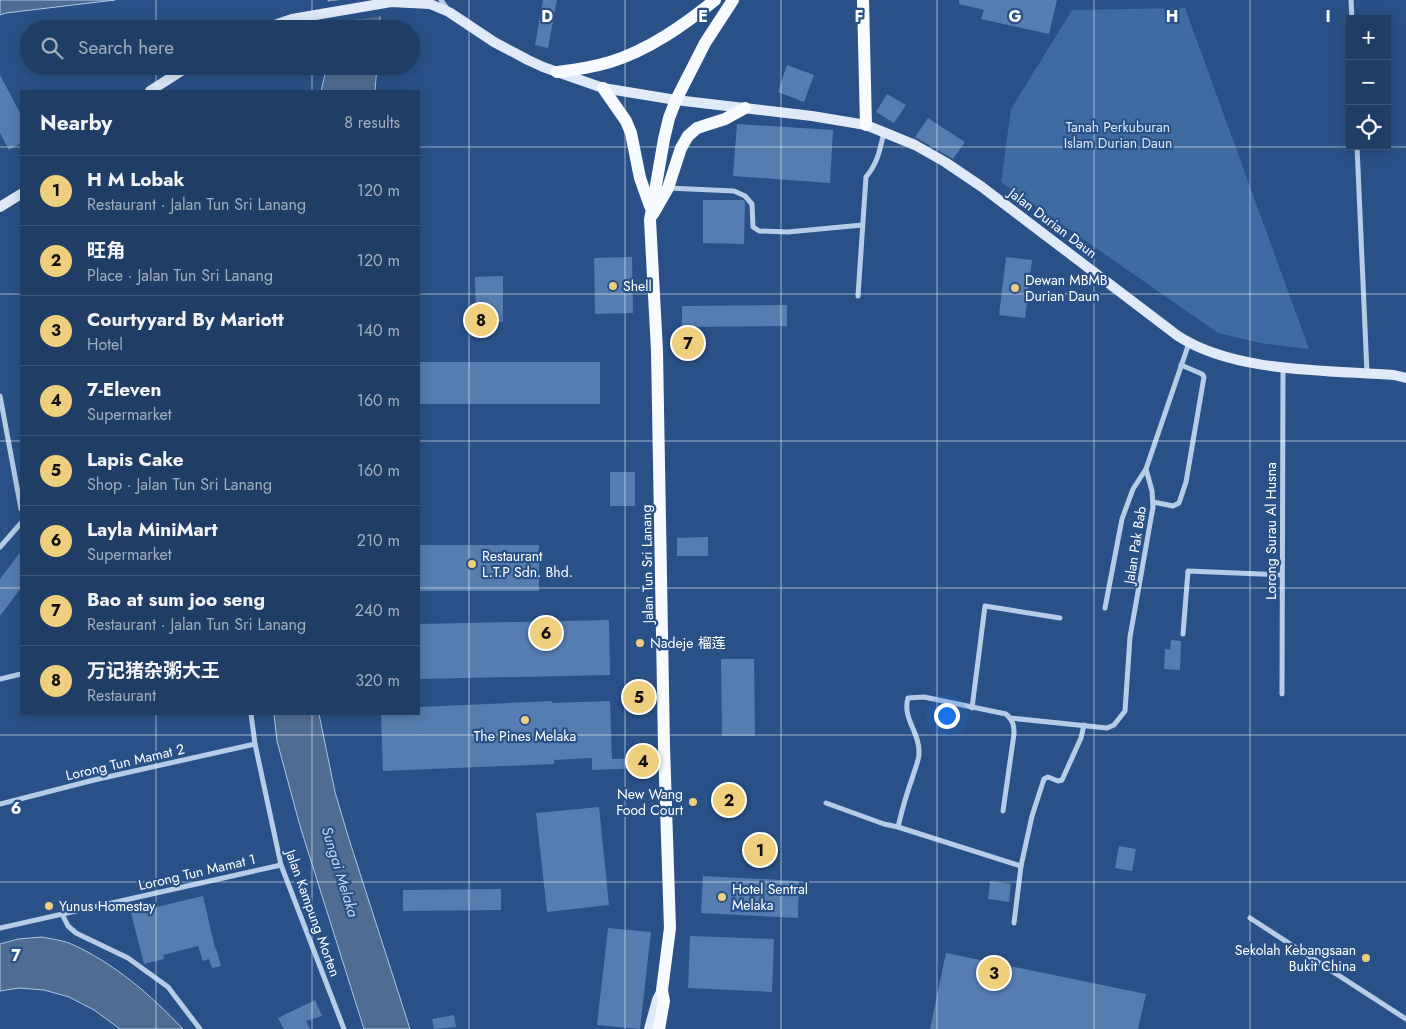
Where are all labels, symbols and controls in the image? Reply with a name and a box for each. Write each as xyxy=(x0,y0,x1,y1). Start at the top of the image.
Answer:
text: D xyxy=(541,5,553,28)
text: E xyxy=(698,5,708,28)
text: F xyxy=(855,5,863,28)
text: G xyxy=(1008,5,1022,28)
text: H xyxy=(1166,5,1178,28)
text: I xyxy=(1325,5,1331,28)
map controls xyxy=(1346,15,1391,150)
button: + xyxy=(1346,15,1391,60)
search box xyxy=(20,20,420,75)
icon: search xyxy=(38,34,66,62)
text: Search here xyxy=(78,34,174,61)
button: − xyxy=(1346,60,1391,105)
button: locate xyxy=(1346,105,1391,150)
text: Nearby xyxy=(40,108,112,138)
text: 8 results xyxy=(344,111,400,134)
park label: Tanah Perkuburan Islam Durian Daun xyxy=(1064,117,1172,153)
text: H M Lobak xyxy=(87,166,184,193)
text: 1 xyxy=(52,179,60,202)
text: 120 m xyxy=(357,179,400,202)
street label: Jalan Durian Daun xyxy=(1003,182,1101,263)
text: Restaurant · Jalan Tun Sri Lanang xyxy=(87,193,306,216)
text: 旺角 xyxy=(87,237,125,264)
text: 2 xyxy=(51,249,61,272)
text: 120 m xyxy=(357,249,400,272)
text: Place · Jalan Tun Sri Lanang xyxy=(87,264,273,287)
place label: Dewan MBMB Durian Daun xyxy=(1025,270,1108,306)
place label: Shell xyxy=(623,276,652,296)
marker: Shell xyxy=(607,280,619,292)
marker: Dewan MBMB Durian Daun xyxy=(1009,282,1021,294)
pin: 8 xyxy=(465,301,497,339)
text: Courtyyard By Mariott xyxy=(87,306,284,333)
text: 3 xyxy=(51,319,61,342)
text: 140 m xyxy=(357,319,400,342)
pin: 7 xyxy=(672,324,704,362)
text: Hotel xyxy=(87,333,123,356)
text: 7-Eleven xyxy=(87,376,161,403)
text: 4 xyxy=(50,389,62,412)
text: 160 m xyxy=(357,389,400,412)
text: Supermarket xyxy=(87,403,172,426)
text: Lapis Cake xyxy=(87,446,184,473)
text: 5 xyxy=(51,459,61,482)
text: 160 m xyxy=(357,459,400,482)
street label: Lorong Surau Al Husna xyxy=(1261,462,1281,600)
text: Shop · Jalan Tun Sri Lanang xyxy=(87,473,272,496)
street label: Jalan Tun Sri Lanang xyxy=(636,505,658,625)
street label: Jalan Pak Bab xyxy=(1119,505,1151,587)
text: Layla MiniMart xyxy=(87,516,218,543)
text: 6 xyxy=(51,529,61,552)
text: 210 m xyxy=(357,529,400,552)
text: Supermarket xyxy=(87,543,172,566)
place label: Restaurant L.T.P Sdn. Bhd. xyxy=(482,546,573,582)
marker: Restaurant L.T.P Sdn. Bhd. xyxy=(466,558,478,570)
text: Bao at sum joo seng xyxy=(87,586,265,613)
text: 7 xyxy=(51,599,61,622)
text: 240 m xyxy=(355,599,400,622)
text: Restaurant · Jalan Tun Sri Lanang xyxy=(87,613,306,636)
pin: 6 xyxy=(530,614,562,652)
place label: Nadeje 榴莲 xyxy=(650,633,726,653)
marker: Nadeje 榴莲 xyxy=(634,637,646,649)
text: 万记猪杂粥大王 xyxy=(87,657,220,684)
text: 8 xyxy=(51,669,61,692)
text: 320 m xyxy=(355,669,400,692)
pin: 5 xyxy=(623,678,655,716)
text: Restaurant xyxy=(87,684,156,707)
your location xyxy=(934,703,960,729)
marker: The Pines Melaka xyxy=(519,714,531,726)
place label: The Pines Melaka xyxy=(474,726,576,746)
street label: Lorong Tun Mamat 2 xyxy=(64,739,186,785)
pin: 4 xyxy=(627,742,659,780)
pin: 2 xyxy=(713,781,745,819)
place label: New Wang Food Court xyxy=(616,784,684,820)
marker: New Wang Food Court xyxy=(687,796,699,808)
text: 6 xyxy=(11,797,21,820)
water label: Sungai Melaka xyxy=(316,824,364,921)
pin: 1 xyxy=(744,831,776,869)
street label: Jalan Kampung Morten xyxy=(280,845,345,979)
street label: Lorong Tun Mamat 1 xyxy=(136,849,258,895)
place label: Hotel Sentral Melaka xyxy=(732,879,808,915)
marker: Hotel Sentral Melaka xyxy=(716,891,728,903)
place label: Yunus Homestay xyxy=(59,896,156,916)
marker: Yunus Homestay xyxy=(43,900,55,912)
place label: Sekolah Kebangsaan Bukit China xyxy=(1235,940,1356,976)
text: 7 xyxy=(11,944,21,967)
marker: Sekolah Kebangsaan Bukit China xyxy=(1360,952,1372,964)
pin: 3 xyxy=(978,954,1010,992)

